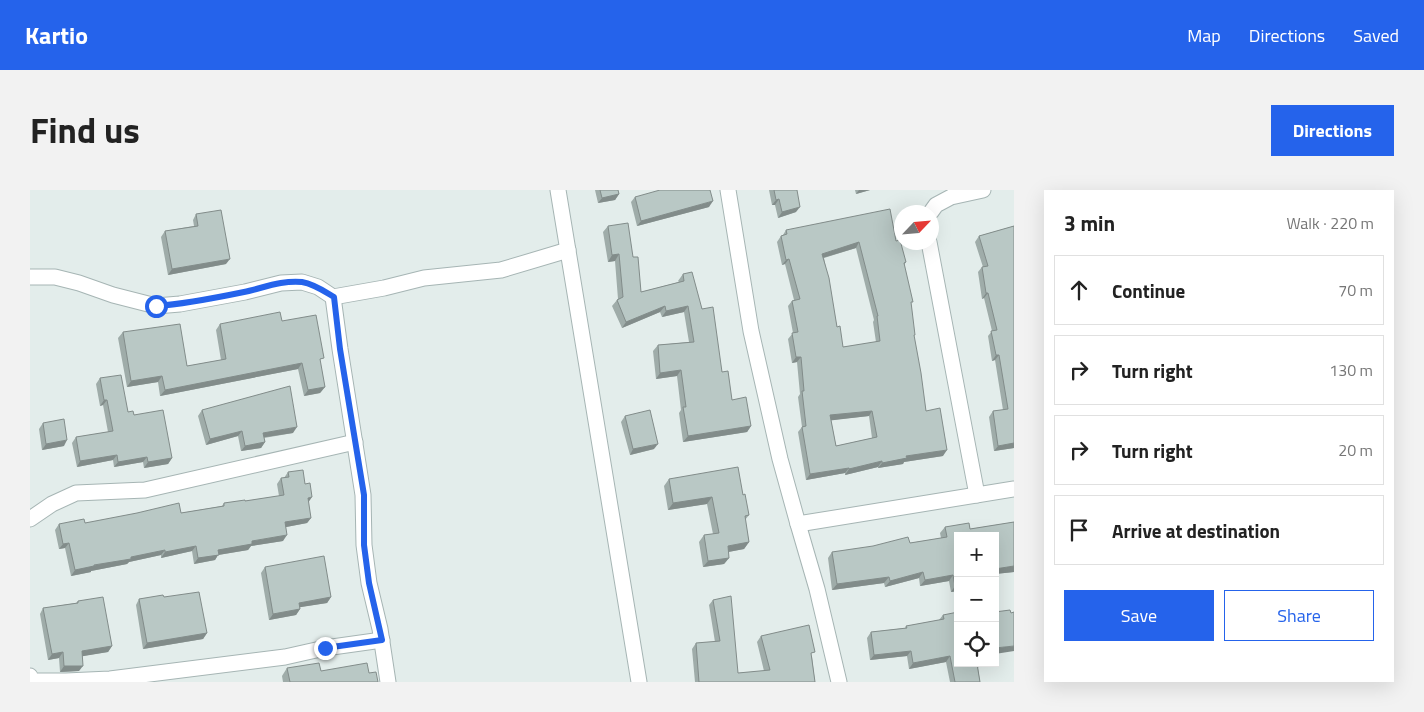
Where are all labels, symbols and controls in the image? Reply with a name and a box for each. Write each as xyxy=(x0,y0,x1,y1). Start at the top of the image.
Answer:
text: Kartio xyxy=(25,17,88,53)
text: Map xyxy=(1187,22,1221,49)
text: Directions xyxy=(1249,22,1325,49)
text: Saved xyxy=(1353,22,1399,49)
text: Find us xyxy=(30,103,140,157)
button: Directions xyxy=(1271,105,1394,156)
north arrow xyxy=(894,205,939,250)
text: 3 min xyxy=(1064,207,1115,239)
text: Walk · 220 m xyxy=(1286,211,1374,235)
icon: ahead xyxy=(1065,276,1093,304)
text: Continue xyxy=(1112,276,1185,305)
text: 70 m xyxy=(1338,278,1373,302)
route start xyxy=(145,295,168,318)
icon: right xyxy=(1065,356,1093,384)
text: Turn right xyxy=(1112,356,1193,385)
text: 130 m xyxy=(1329,358,1373,382)
icon: right xyxy=(1065,436,1093,464)
text: Turn right xyxy=(1112,436,1193,465)
text: 20 m xyxy=(1338,438,1373,462)
icon: arrive xyxy=(1065,516,1093,544)
text: Arrive at destination xyxy=(1112,516,1280,545)
map controls xyxy=(954,532,999,667)
button: + xyxy=(954,532,999,577)
button: − xyxy=(954,577,999,622)
button: Save xyxy=(1064,590,1214,641)
button: Share xyxy=(1224,590,1374,641)
button: locate xyxy=(954,622,999,667)
route end xyxy=(314,637,337,660)

